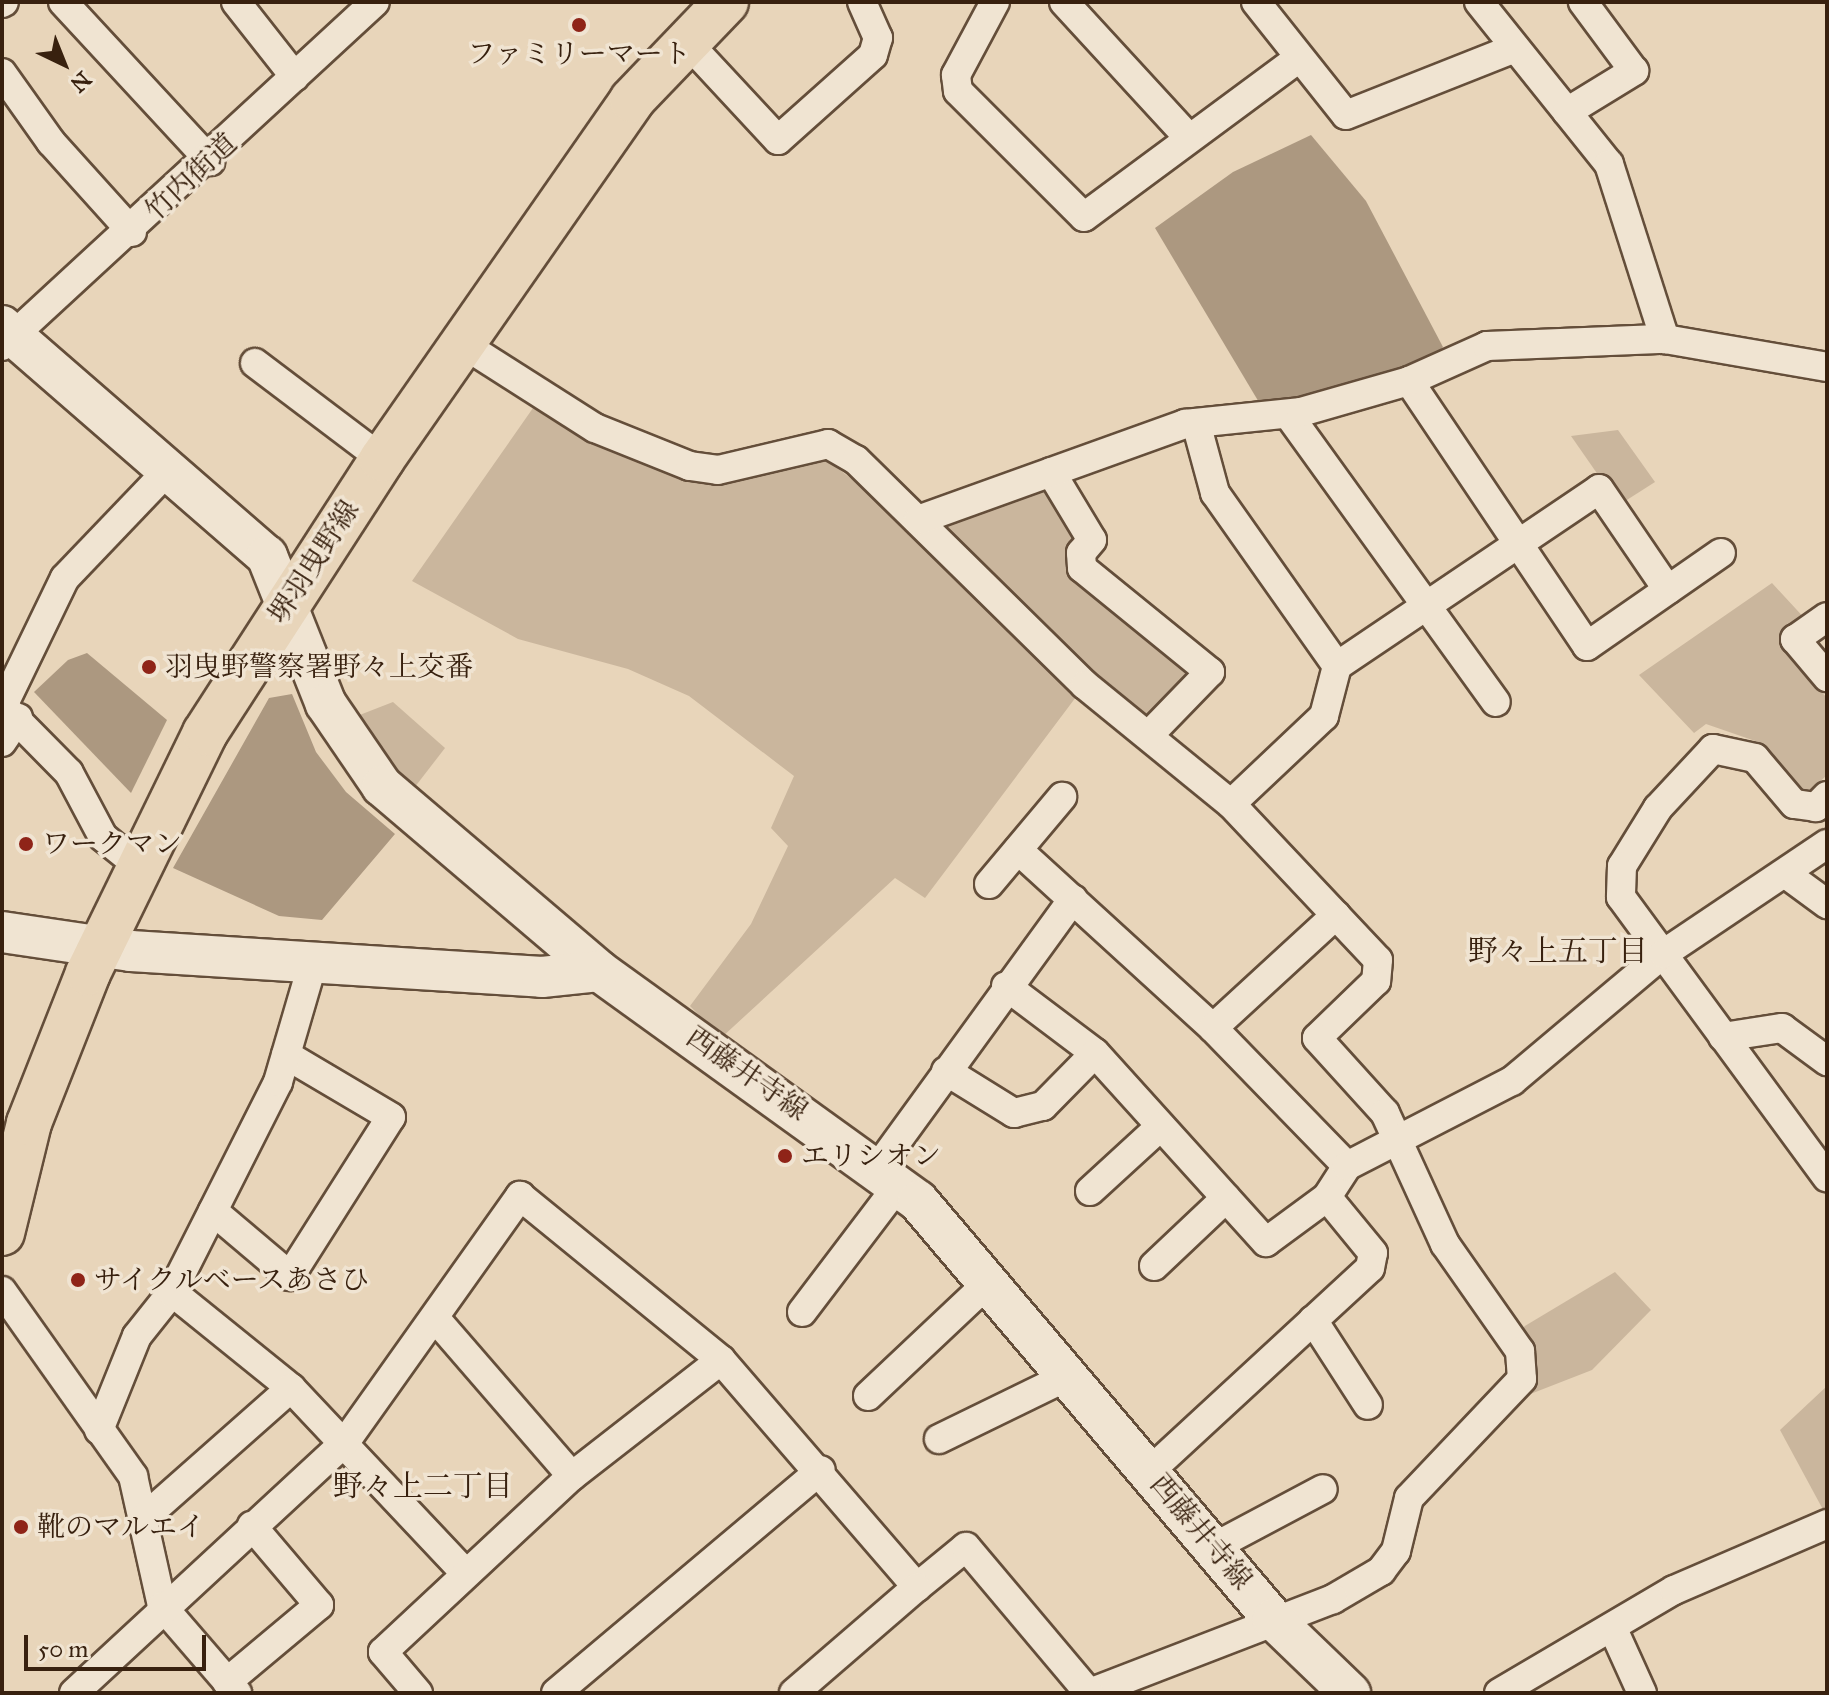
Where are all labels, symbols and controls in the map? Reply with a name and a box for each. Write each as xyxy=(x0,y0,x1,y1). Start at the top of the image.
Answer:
marker: ファミリーマート xyxy=(570,16,588,34)
north arrow xyxy=(24,24,104,104)
place label: ファミリーマート xyxy=(467,37,691,71)
text: N xyxy=(65,66,97,98)
street label: 竹内街道 xyxy=(139,127,243,227)
street label: 堺羽曳野線 xyxy=(262,494,366,630)
place label: 羽曳野警察署野々上交番 xyxy=(165,650,473,684)
marker: 羽曳野警察署野々上交番 xyxy=(140,658,158,676)
place label: ワークマン xyxy=(42,827,182,861)
marker: ワークマン xyxy=(17,835,35,853)
district label: 野々上五丁目 xyxy=(1468,933,1648,969)
street label: 西藤井寺線 xyxy=(680,1020,814,1128)
place label: エリシオン xyxy=(801,1139,941,1173)
marker: エリシオン xyxy=(776,1147,794,1165)
place label: サイクルベースあさひ xyxy=(94,1263,374,1297)
marker: サイクルベースあさひ xyxy=(69,1271,87,1289)
district label: 野々上二丁目 xyxy=(333,1468,513,1504)
street label: 西藤井寺線 xyxy=(1143,1468,1259,1596)
place label: 靴のマルエイ xyxy=(37,1510,205,1544)
marker: 靴のマルエイ xyxy=(12,1518,30,1536)
scale bar xyxy=(28,1619,210,1669)
text: 50 m xyxy=(38,1634,88,1664)

